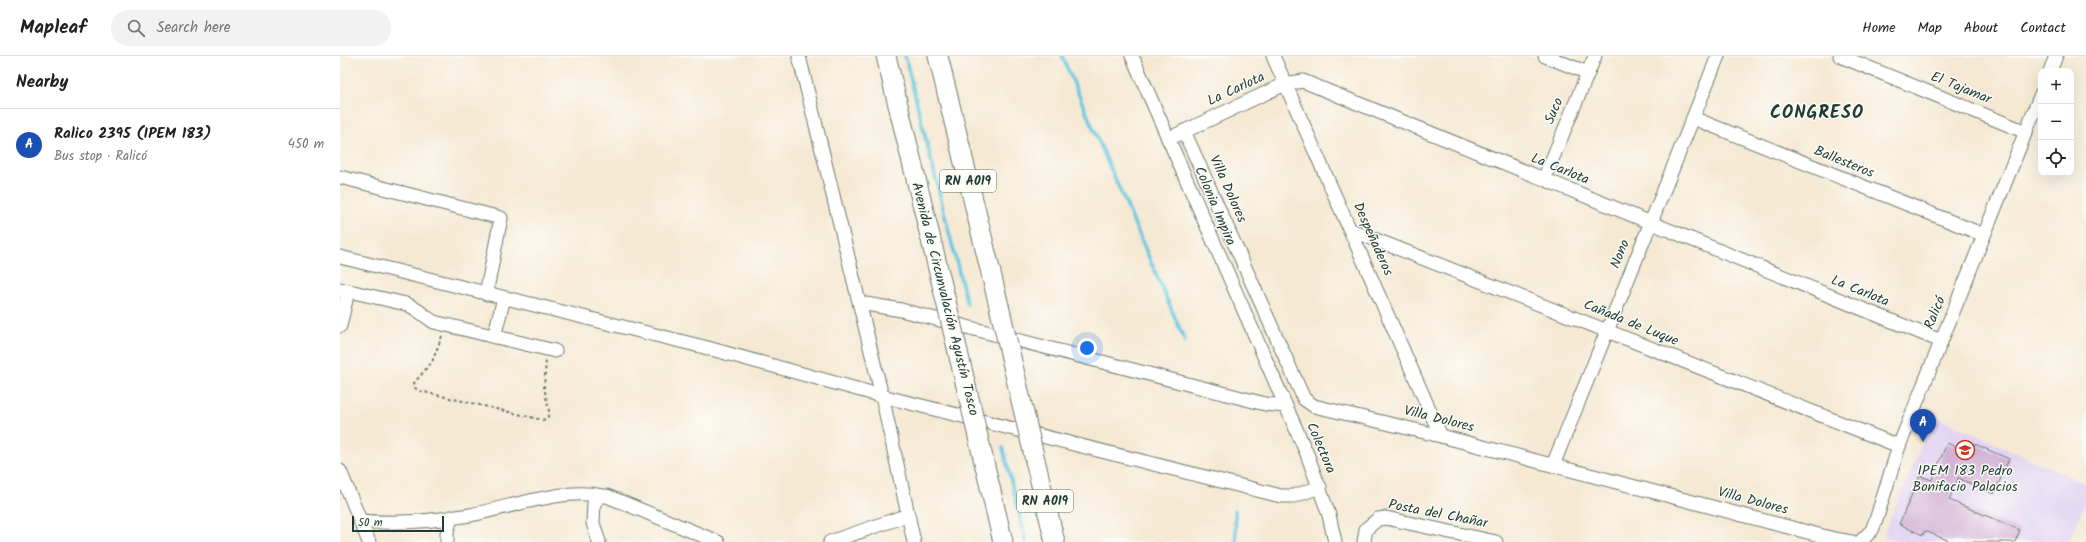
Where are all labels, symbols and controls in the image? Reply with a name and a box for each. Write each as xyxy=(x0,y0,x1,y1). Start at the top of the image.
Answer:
search box xyxy=(111,10,391,46)
text: Mapleaf xyxy=(20,13,87,43)
text: Search here xyxy=(157,16,231,40)
icon: search xyxy=(125,17,147,39)
text: Home xyxy=(1862,17,1896,39)
text: Map xyxy=(1918,17,1942,39)
text: About xyxy=(1964,17,1998,39)
text: Contact xyxy=(2020,17,2066,39)
street label: La Carlota xyxy=(1204,66,1268,112)
street label: El Tajamar xyxy=(1927,66,1996,111)
map controls xyxy=(2038,68,2074,176)
button: + xyxy=(2038,68,2074,104)
text: Nearby xyxy=(16,69,68,96)
street label: Suco xyxy=(1539,94,1569,128)
district label: CONGRESO xyxy=(1770,99,1864,128)
button: − xyxy=(2038,104,2074,140)
text: Ralico 2395 (IPEM 183) xyxy=(54,122,211,146)
text: A xyxy=(25,134,33,155)
text: 450 m xyxy=(288,134,324,155)
street label: Ballesteros xyxy=(1811,140,1877,184)
button: locate xyxy=(2038,140,2074,176)
text: Bus stop · Ralicó xyxy=(54,146,147,167)
street label: La Carlota xyxy=(1528,147,1592,191)
street label: Villa Dolores xyxy=(1203,152,1253,226)
street label: Colonia Impira xyxy=(1188,163,1242,249)
road number: RN A019 xyxy=(940,170,996,192)
street label: Avenida de Circunvalación Agustín Tosco xyxy=(905,180,985,418)
street label: Despeñaderos xyxy=(1347,199,1399,279)
street label: Nono xyxy=(1604,236,1636,272)
street label: La Carlota xyxy=(1828,269,1892,313)
street label: Ralicó xyxy=(1918,292,1952,333)
street label: Cañada de Luque xyxy=(1580,294,1683,352)
your location xyxy=(1077,338,1097,358)
street label: Villa Dolores xyxy=(1401,400,1477,438)
pin: A xyxy=(1910,409,1936,442)
street label: Colectora xyxy=(1300,419,1342,477)
school or university icon: IPEM 183 Pedro Bonifacio Palacios xyxy=(1954,439,1976,461)
place label: IPEM 183 Pedro Bonifacio Palacios xyxy=(1912,460,2018,498)
street label: Villa Dolores xyxy=(1715,481,1791,521)
road number: RN A019 xyxy=(1017,490,1073,512)
street label: Posta del Chañar xyxy=(1386,494,1491,535)
scale bar xyxy=(352,514,444,533)
text: 50 m xyxy=(358,514,383,532)

